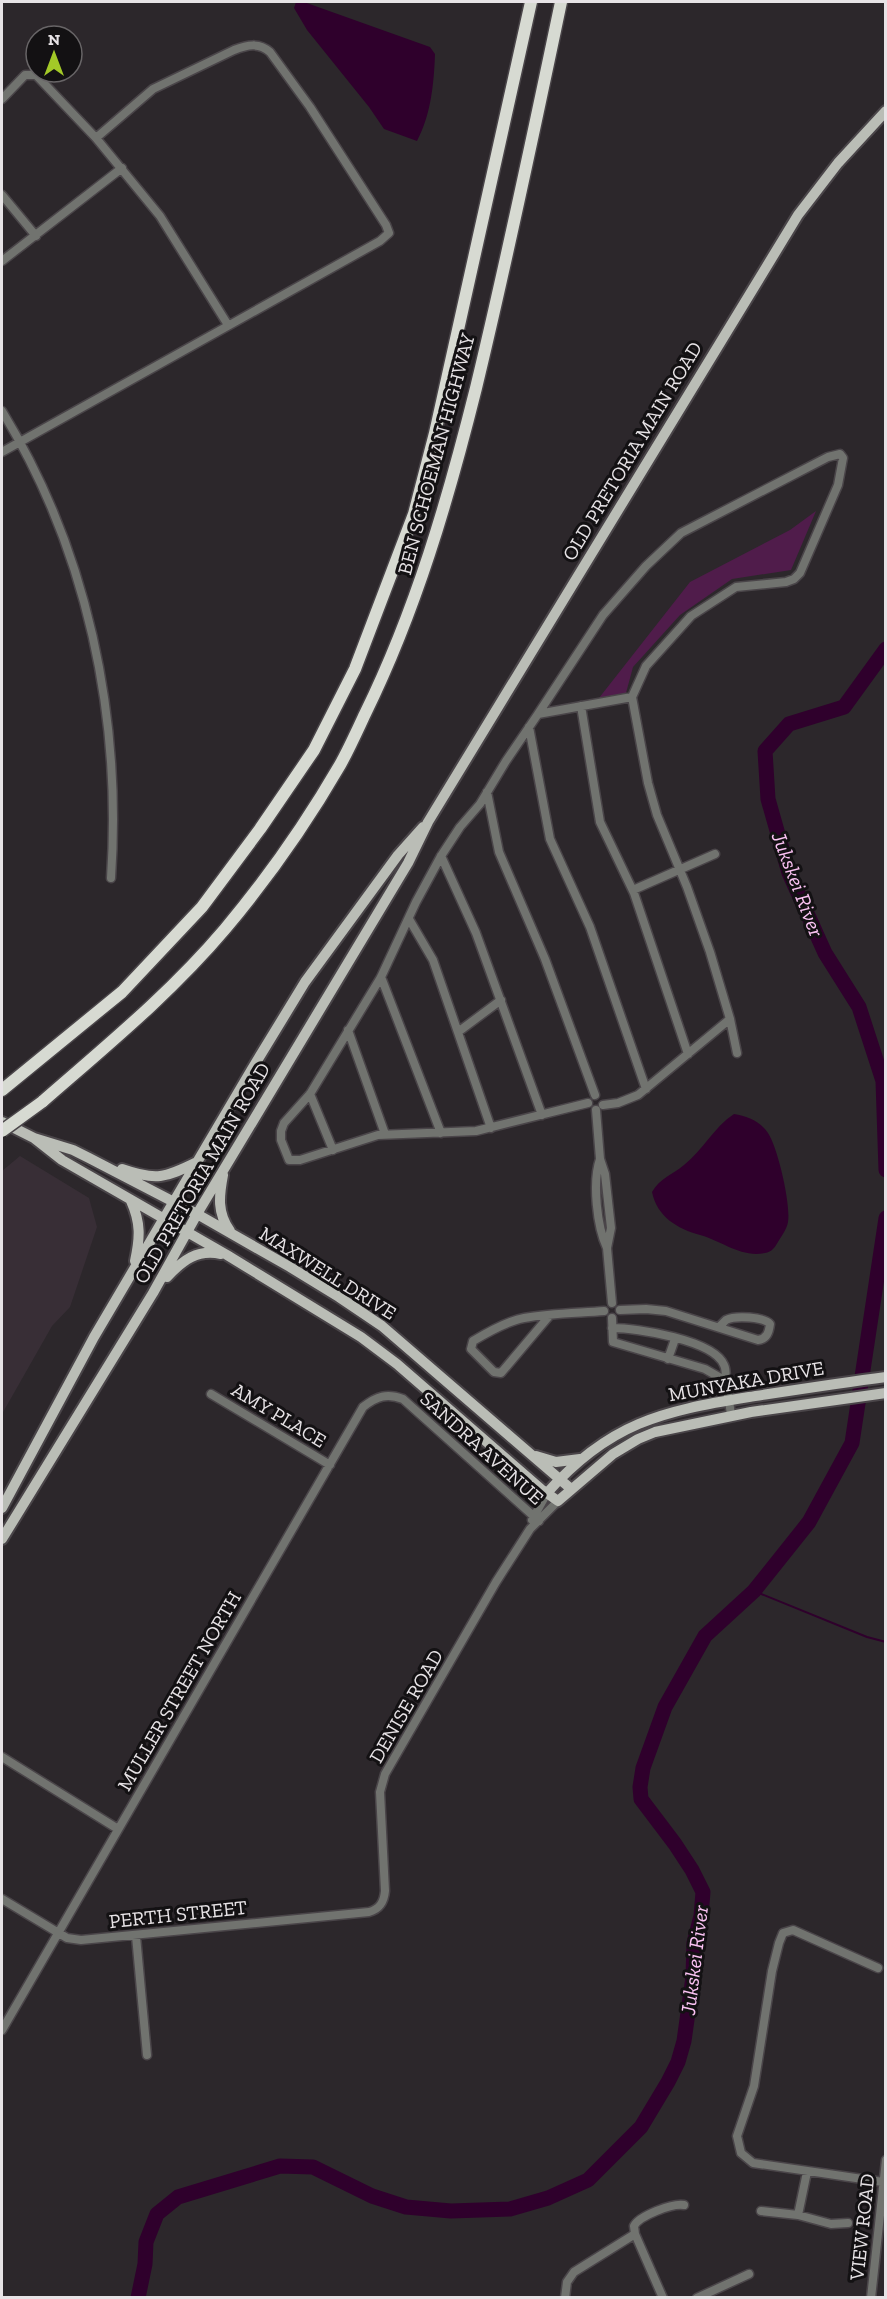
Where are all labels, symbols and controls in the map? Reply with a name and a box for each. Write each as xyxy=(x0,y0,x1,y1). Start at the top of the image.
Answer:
north arrow xyxy=(24,24,84,84)
text: N xyxy=(48,30,60,49)
street label: BEN SCHOEMAN HIGHWAY xyxy=(392,330,480,577)
street label: OLD PRETORIA MAIN ROAD xyxy=(557,337,707,565)
water label: Jukskei River xyxy=(766,827,830,941)
street label: OLD PRETORIA MAIN ROAD xyxy=(129,1058,275,1288)
street label: MAXWELL DRIVE xyxy=(255,1221,401,1325)
street label: MUNYAKA DRIVE xyxy=(666,1356,826,1406)
street label: AMY PLACE xyxy=(227,1377,331,1453)
street label: SANDRA AVENUE xyxy=(415,1386,549,1510)
street label: MULLER STREET NORTH xyxy=(112,1587,246,1795)
street label: DENISE ROAD xyxy=(364,1645,448,1767)
street label: PERTH STREET xyxy=(108,1895,248,1933)
water label: Jukskei River xyxy=(675,1903,713,2017)
street label: VIEW ROAD xyxy=(844,2173,880,2282)

